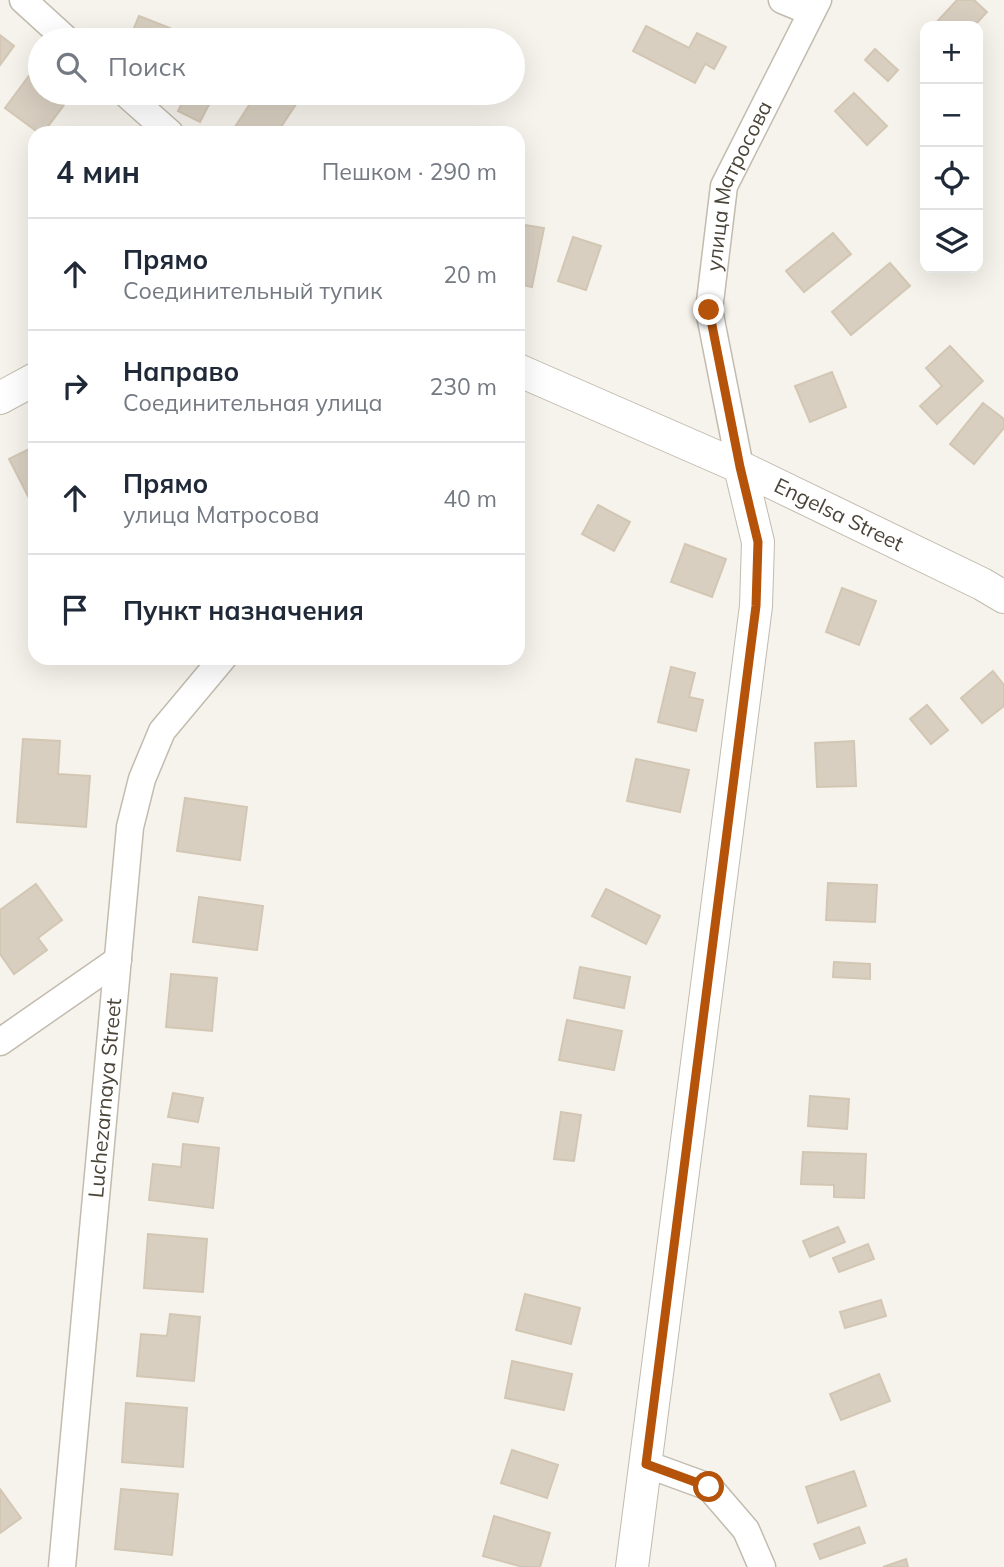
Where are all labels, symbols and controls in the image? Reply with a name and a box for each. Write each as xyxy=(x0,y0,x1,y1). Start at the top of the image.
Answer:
map controls xyxy=(920,21,983,273)
button: + xyxy=(920,21,983,84)
search box xyxy=(28,28,525,105)
icon: search xyxy=(52,48,90,86)
text: Поиск xyxy=(108,50,186,83)
button: − xyxy=(920,84,983,147)
street label: улица Матросова xyxy=(700,96,777,272)
button: locate xyxy=(920,147,983,210)
text: 4 мин xyxy=(56,153,140,191)
text: Пешком · 290 m xyxy=(322,157,497,186)
button: layers xyxy=(920,210,983,273)
text: Прямо xyxy=(123,243,208,276)
icon: ahead xyxy=(56,255,94,293)
text: 20 m xyxy=(443,260,497,289)
text: Соединительный тупик xyxy=(123,276,382,305)
route end xyxy=(693,294,724,325)
text: Направо xyxy=(123,355,239,388)
icon: right xyxy=(56,367,94,405)
text: 230 m xyxy=(429,372,497,401)
text: Соединительная улица xyxy=(123,388,382,417)
text: Прямо xyxy=(123,467,208,500)
street label: Engelsa Street xyxy=(770,472,908,556)
icon: ahead xyxy=(56,479,94,517)
text: 40 m xyxy=(443,484,497,513)
text: улица Матросова xyxy=(123,500,320,529)
icon: arrive xyxy=(56,591,94,629)
text: Пункт назначения xyxy=(123,594,364,627)
street label: Luchezarnaya Street xyxy=(82,997,126,1199)
route start xyxy=(693,1471,724,1502)

